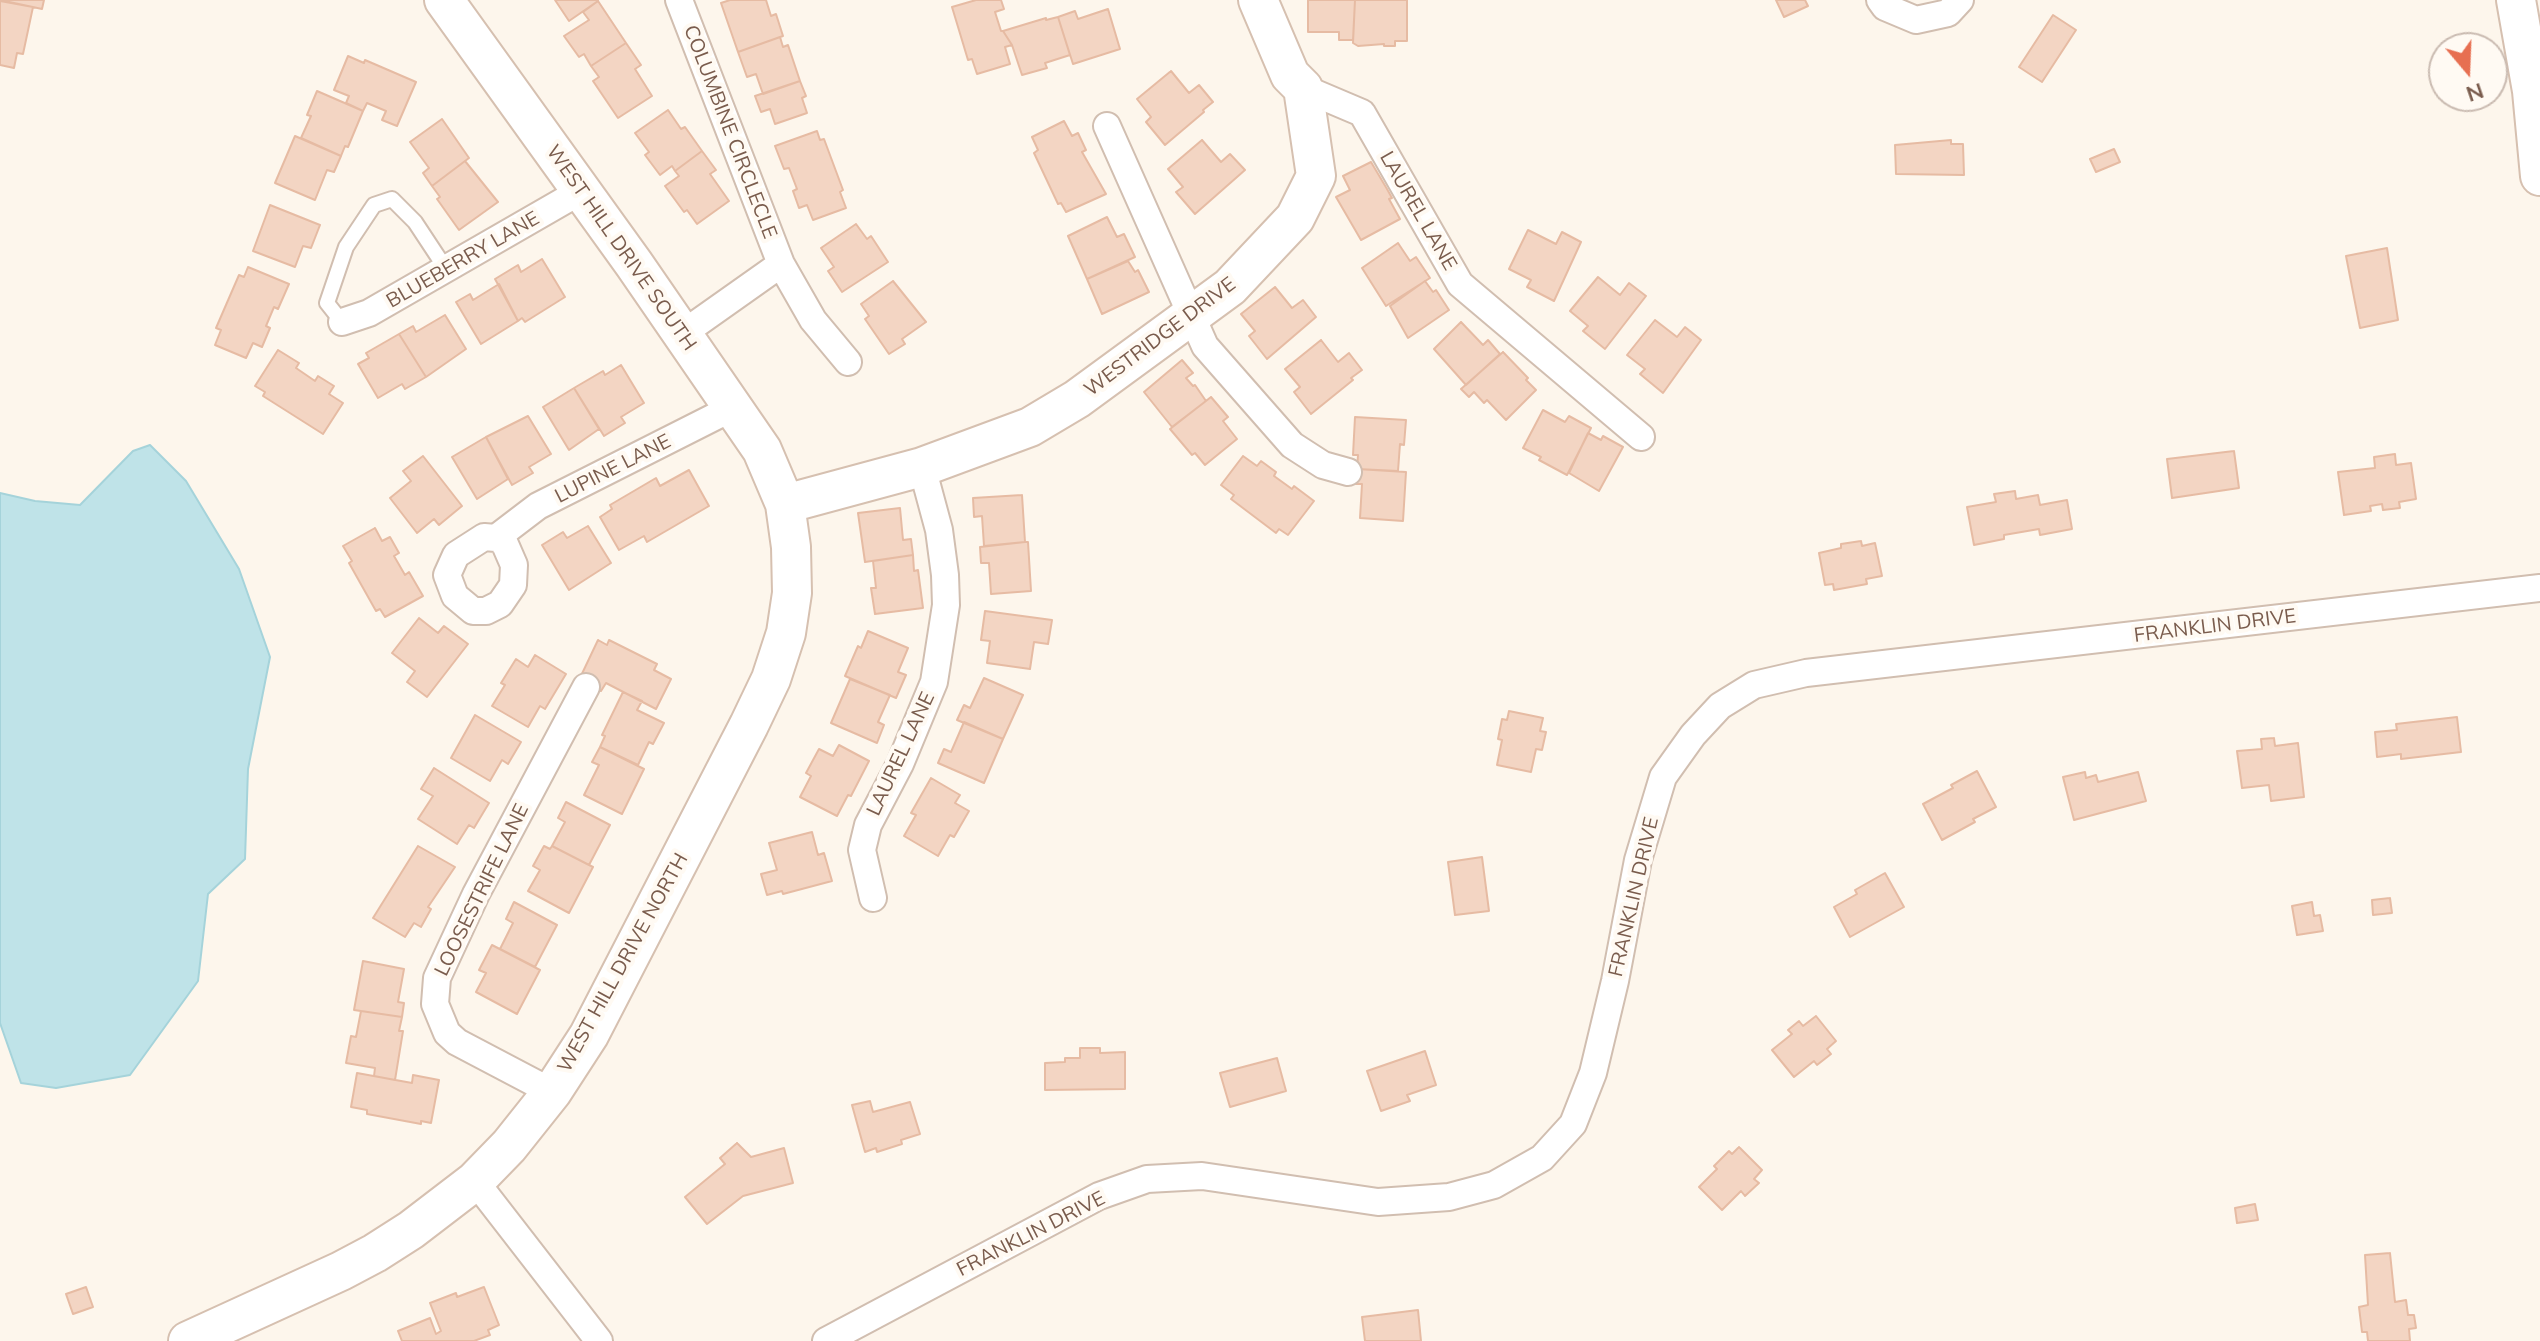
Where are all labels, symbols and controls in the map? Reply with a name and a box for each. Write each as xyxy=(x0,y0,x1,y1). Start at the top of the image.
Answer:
street label: COLUMBINE CIRCLECLE xyxy=(678,22,782,242)
north arrow xyxy=(2428,32,2508,112)
text: N xyxy=(2463,77,2488,109)
street label: WEST HILL DRIVE SOUTH xyxy=(541,141,701,355)
street label: LAUREL LANE xyxy=(1374,147,1462,275)
street label: BLUEBERRY LANE xyxy=(382,206,544,314)
street label: WESTRIDGE DRIVE xyxy=(1080,272,1240,402)
street label: LUPINE LANE xyxy=(551,429,675,509)
street label: FRANKLIN DRIVE xyxy=(2133,604,2297,648)
street label: LAUREL LANE xyxy=(862,689,940,819)
street label: LOOSESTRIFE LANE xyxy=(430,800,534,980)
street label: FRANKLIN DRIVE xyxy=(1604,815,1664,979)
street label: WEST HILL DRIVE NORTH xyxy=(553,849,693,1077)
street label: FRANKLIN DRIVE xyxy=(953,1186,1109,1282)

